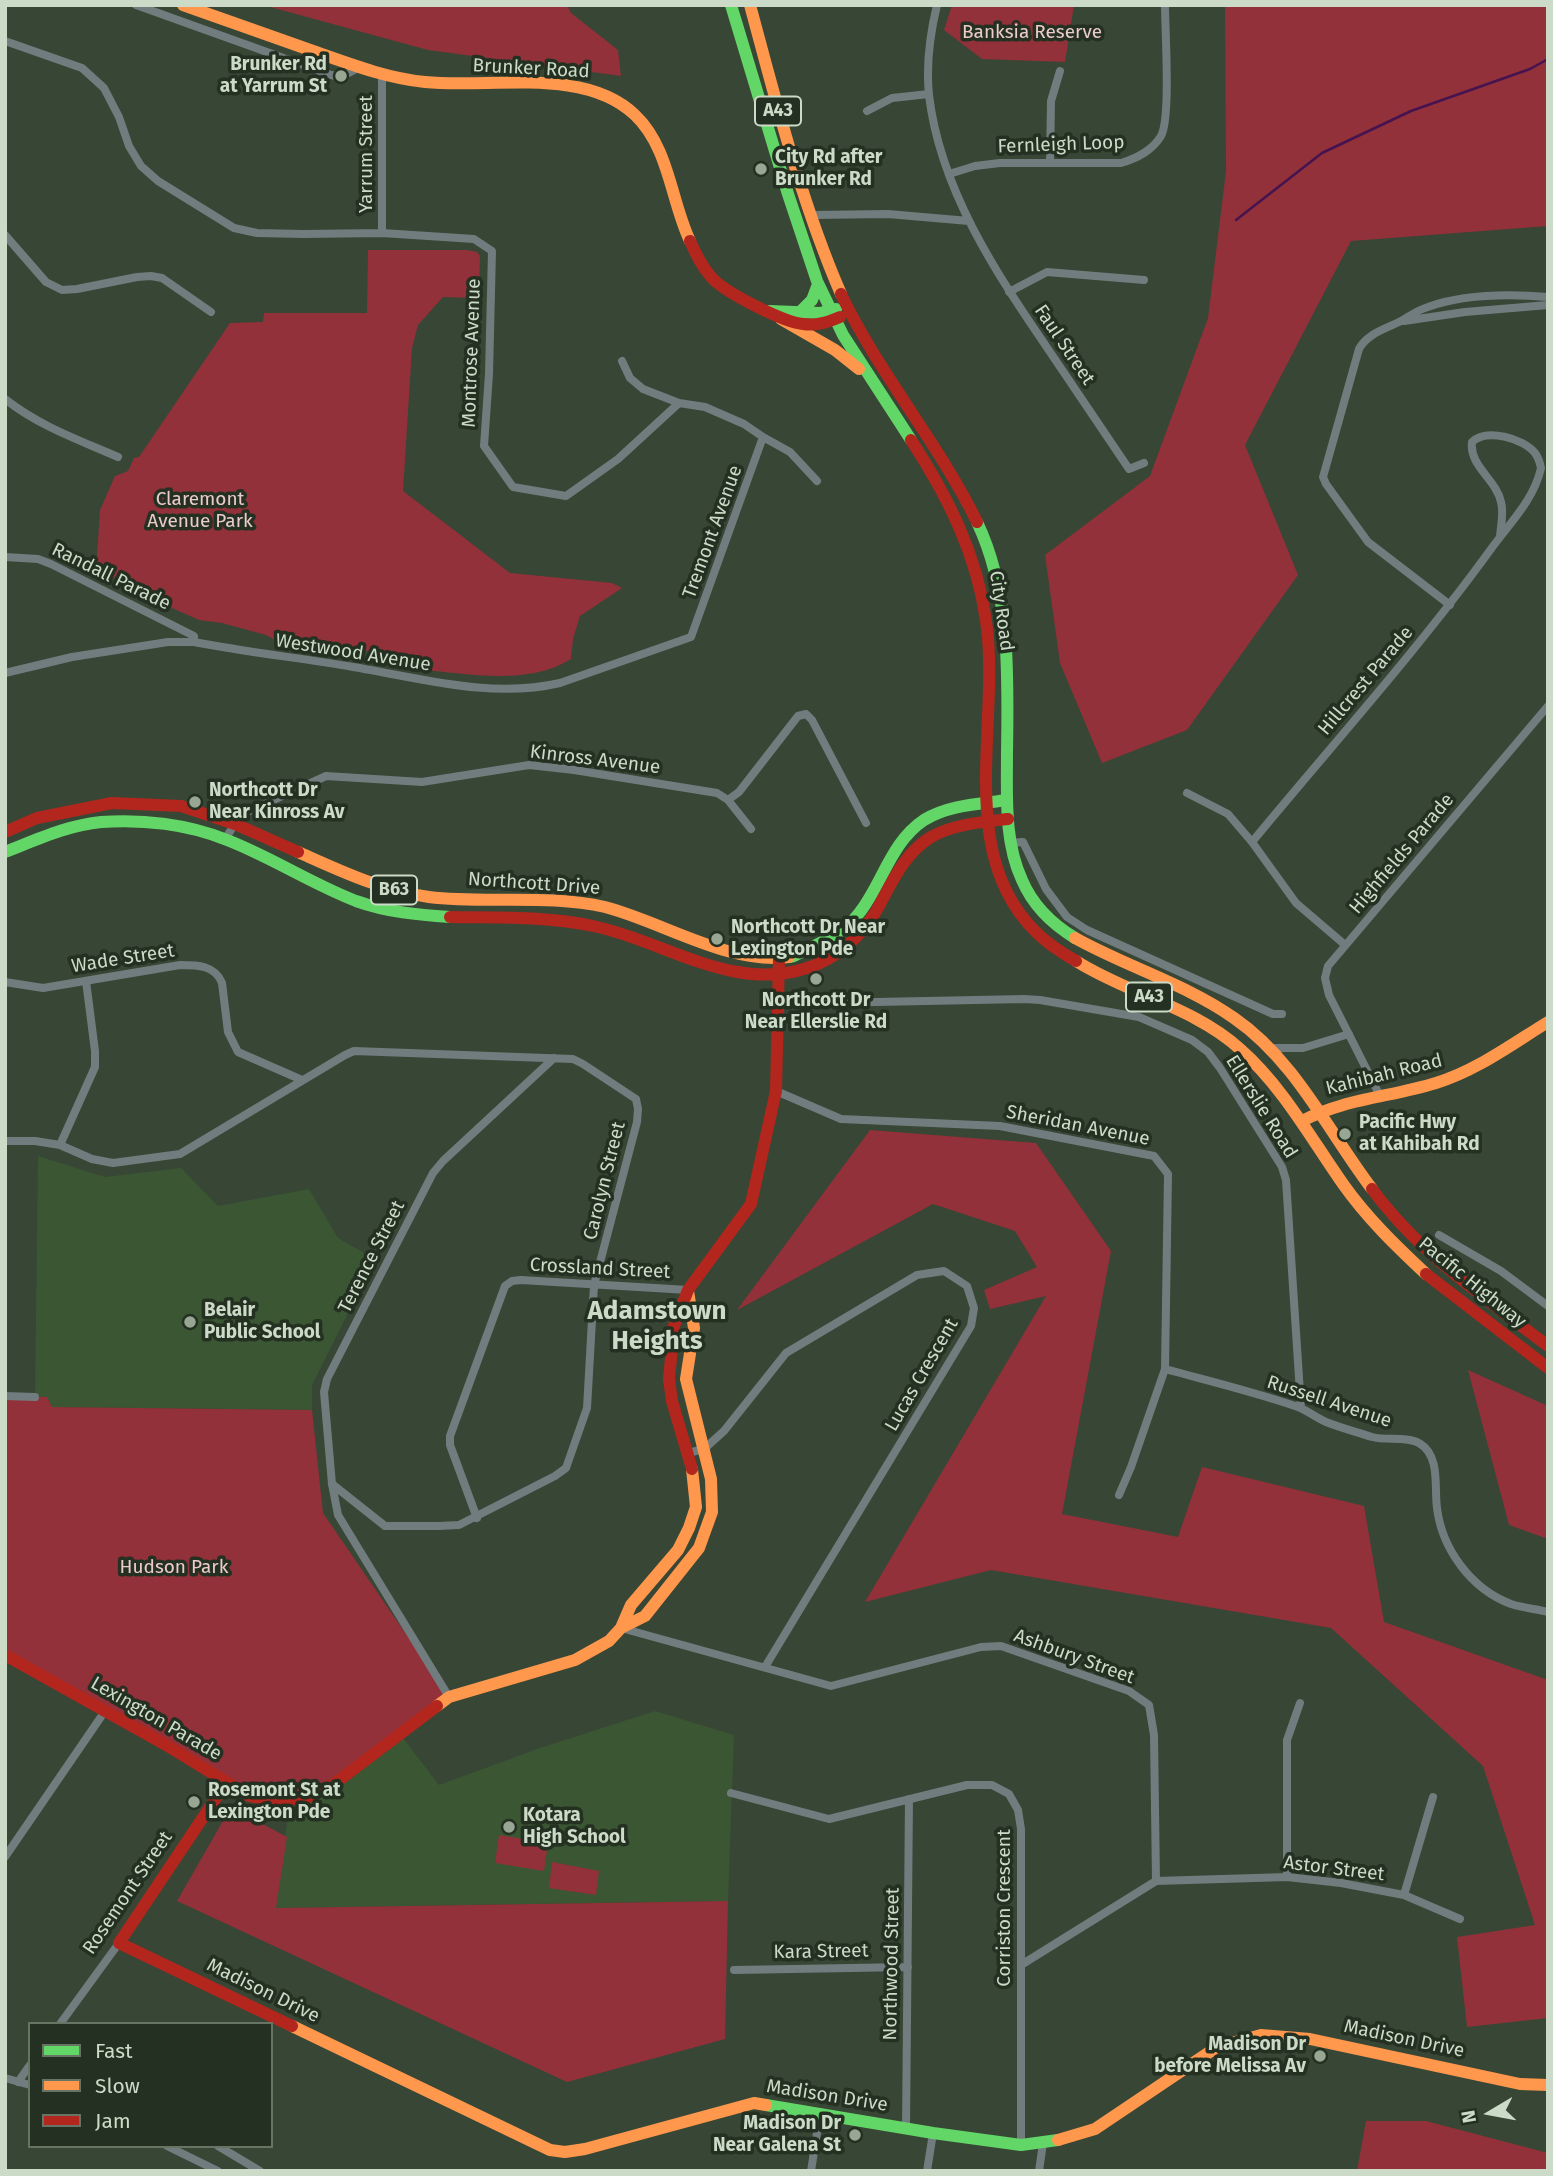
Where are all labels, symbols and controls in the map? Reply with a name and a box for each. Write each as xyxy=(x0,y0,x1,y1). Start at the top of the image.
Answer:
park label: Banksia Reserve xyxy=(962,22,1102,44)
place label: Brunker Rd at Yarrum St xyxy=(220,54,327,98)
street label: Brunker Road xyxy=(472,55,590,83)
marker: Brunker Rd at Yarrum St xyxy=(333,68,349,84)
street label: Yarrum Street xyxy=(356,95,378,213)
road number: A43 xyxy=(755,96,801,126)
street label: Fernleigh Loop xyxy=(997,131,1125,159)
place label: City Rd after Brunker Rd xyxy=(775,147,882,191)
marker: City Rd after Brunker Rd xyxy=(753,161,769,177)
street label: Montrose Avenue xyxy=(458,278,486,428)
street label: Faul Street xyxy=(1029,301,1099,389)
street label: Tremont Avenue xyxy=(678,462,748,602)
park label: Claremont Avenue Park xyxy=(147,489,253,533)
street label: Randall Parade xyxy=(48,538,174,616)
street label: City Road xyxy=(984,569,1018,653)
street label: Hillcrest Parade xyxy=(1314,622,1418,740)
street label: Westwood Avenue xyxy=(274,629,432,677)
street label: Kinross Avenue xyxy=(529,741,661,779)
place label: Northcott Dr Near Kinross Av xyxy=(209,780,345,824)
street label: Highfields Parade xyxy=(1345,789,1459,919)
marker: Northcott Dr Near Kinross Av xyxy=(187,794,203,810)
street label: Northcott Drive xyxy=(467,868,601,900)
road number: B63 xyxy=(371,876,417,904)
place label: Northcott Dr Near Lexington Pde xyxy=(731,917,885,961)
marker: Northcott Dr Near Lexington Pde xyxy=(709,931,725,947)
street label: Wade Street xyxy=(70,940,176,978)
marker: Northcott Dr Near Ellerslie Rd xyxy=(808,971,824,987)
road number: A43 xyxy=(1126,982,1172,1012)
place label: Northcott Dr Near Ellerslie Rd xyxy=(745,990,887,1034)
street label: Kahibah Road xyxy=(1323,1050,1445,1100)
street label: Ellerslie Road xyxy=(1220,1051,1302,1163)
street label: Sheridan Avenue xyxy=(1004,1101,1152,1151)
place label: Pacific Hwy at Kahibah Rd xyxy=(1359,1112,1480,1156)
street label: Carolyn Street xyxy=(579,1119,631,1243)
marker: Pacific Hwy at Kahibah Rd xyxy=(1337,1126,1353,1142)
street label: Terence Street xyxy=(334,1197,410,1317)
street label: Pacific Highway xyxy=(1414,1233,1530,1333)
street label: Crossland Street xyxy=(529,1254,671,1284)
district label: Adamstown Heights xyxy=(588,1296,726,1358)
place label: Belair Public School xyxy=(204,1300,320,1344)
marker: Belair Public School xyxy=(182,1314,198,1330)
street label: Lucas Crescent xyxy=(880,1314,964,1436)
street label: Russell Avenue xyxy=(1264,1371,1394,1433)
park label: Hudson Park xyxy=(120,1557,228,1579)
street label: Ashbury Street xyxy=(1011,1625,1137,1689)
street label: Lexington Parade xyxy=(86,1672,226,1766)
place label: Rosemont St at Lexington Pde xyxy=(208,1780,341,1824)
marker: Rosemont St at Lexington Pde xyxy=(186,1794,202,1810)
place label: Kotara High School xyxy=(523,1805,626,1849)
marker: Kotara High School xyxy=(501,1819,517,1835)
street label: Rosemont Street xyxy=(78,1827,178,1959)
street label: Corriston Crescent xyxy=(994,1829,1016,1987)
street label: Astor Street xyxy=(1282,1852,1386,1886)
street label: Northwood Street xyxy=(879,1887,905,2041)
street label: Kara Street xyxy=(773,1940,869,1964)
street label: Madison Drive xyxy=(203,1954,323,2028)
street label: Madison Drive xyxy=(1342,2015,1466,2063)
legend xyxy=(28,2022,273,2148)
place label: Madison Dr before Melissa Av xyxy=(1154,2034,1306,2078)
text: Fast xyxy=(95,2038,133,2064)
marker: Madison Dr before Melissa Av xyxy=(1312,2048,1328,2064)
text: Slow xyxy=(95,2073,140,2099)
street label: Madison Drive xyxy=(765,2075,889,2117)
north arrow xyxy=(1455,2078,1525,2148)
text: Jam xyxy=(95,2108,131,2134)
text: N xyxy=(1456,2109,1481,2125)
place label: Madison Dr Near Galena St xyxy=(713,2113,841,2157)
marker: Madison Dr Near Galena St xyxy=(847,2127,863,2143)

